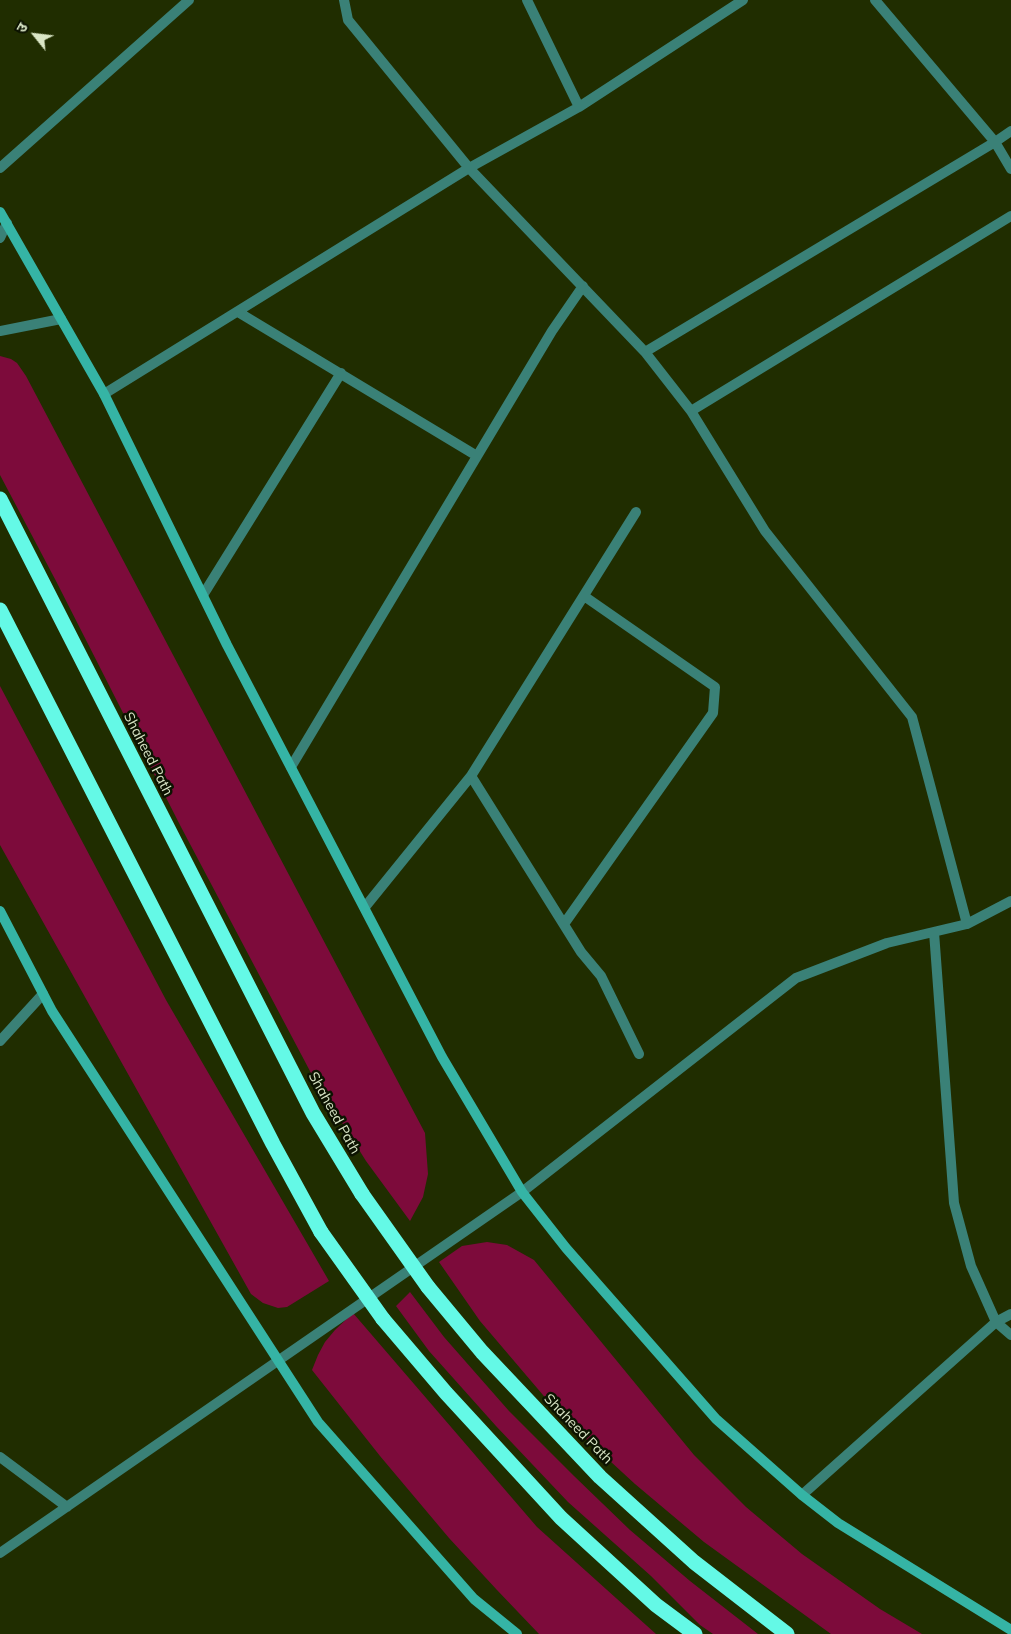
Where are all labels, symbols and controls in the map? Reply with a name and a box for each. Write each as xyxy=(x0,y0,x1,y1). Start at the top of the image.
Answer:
north arrow xyxy=(10,10,60,60)
text: उ xyxy=(12,20,32,36)
street label: Shaheed Path xyxy=(120,710,176,798)
street label: Shaheed Path xyxy=(305,1069,363,1157)
street label: Shaheed Path xyxy=(540,1390,616,1468)

